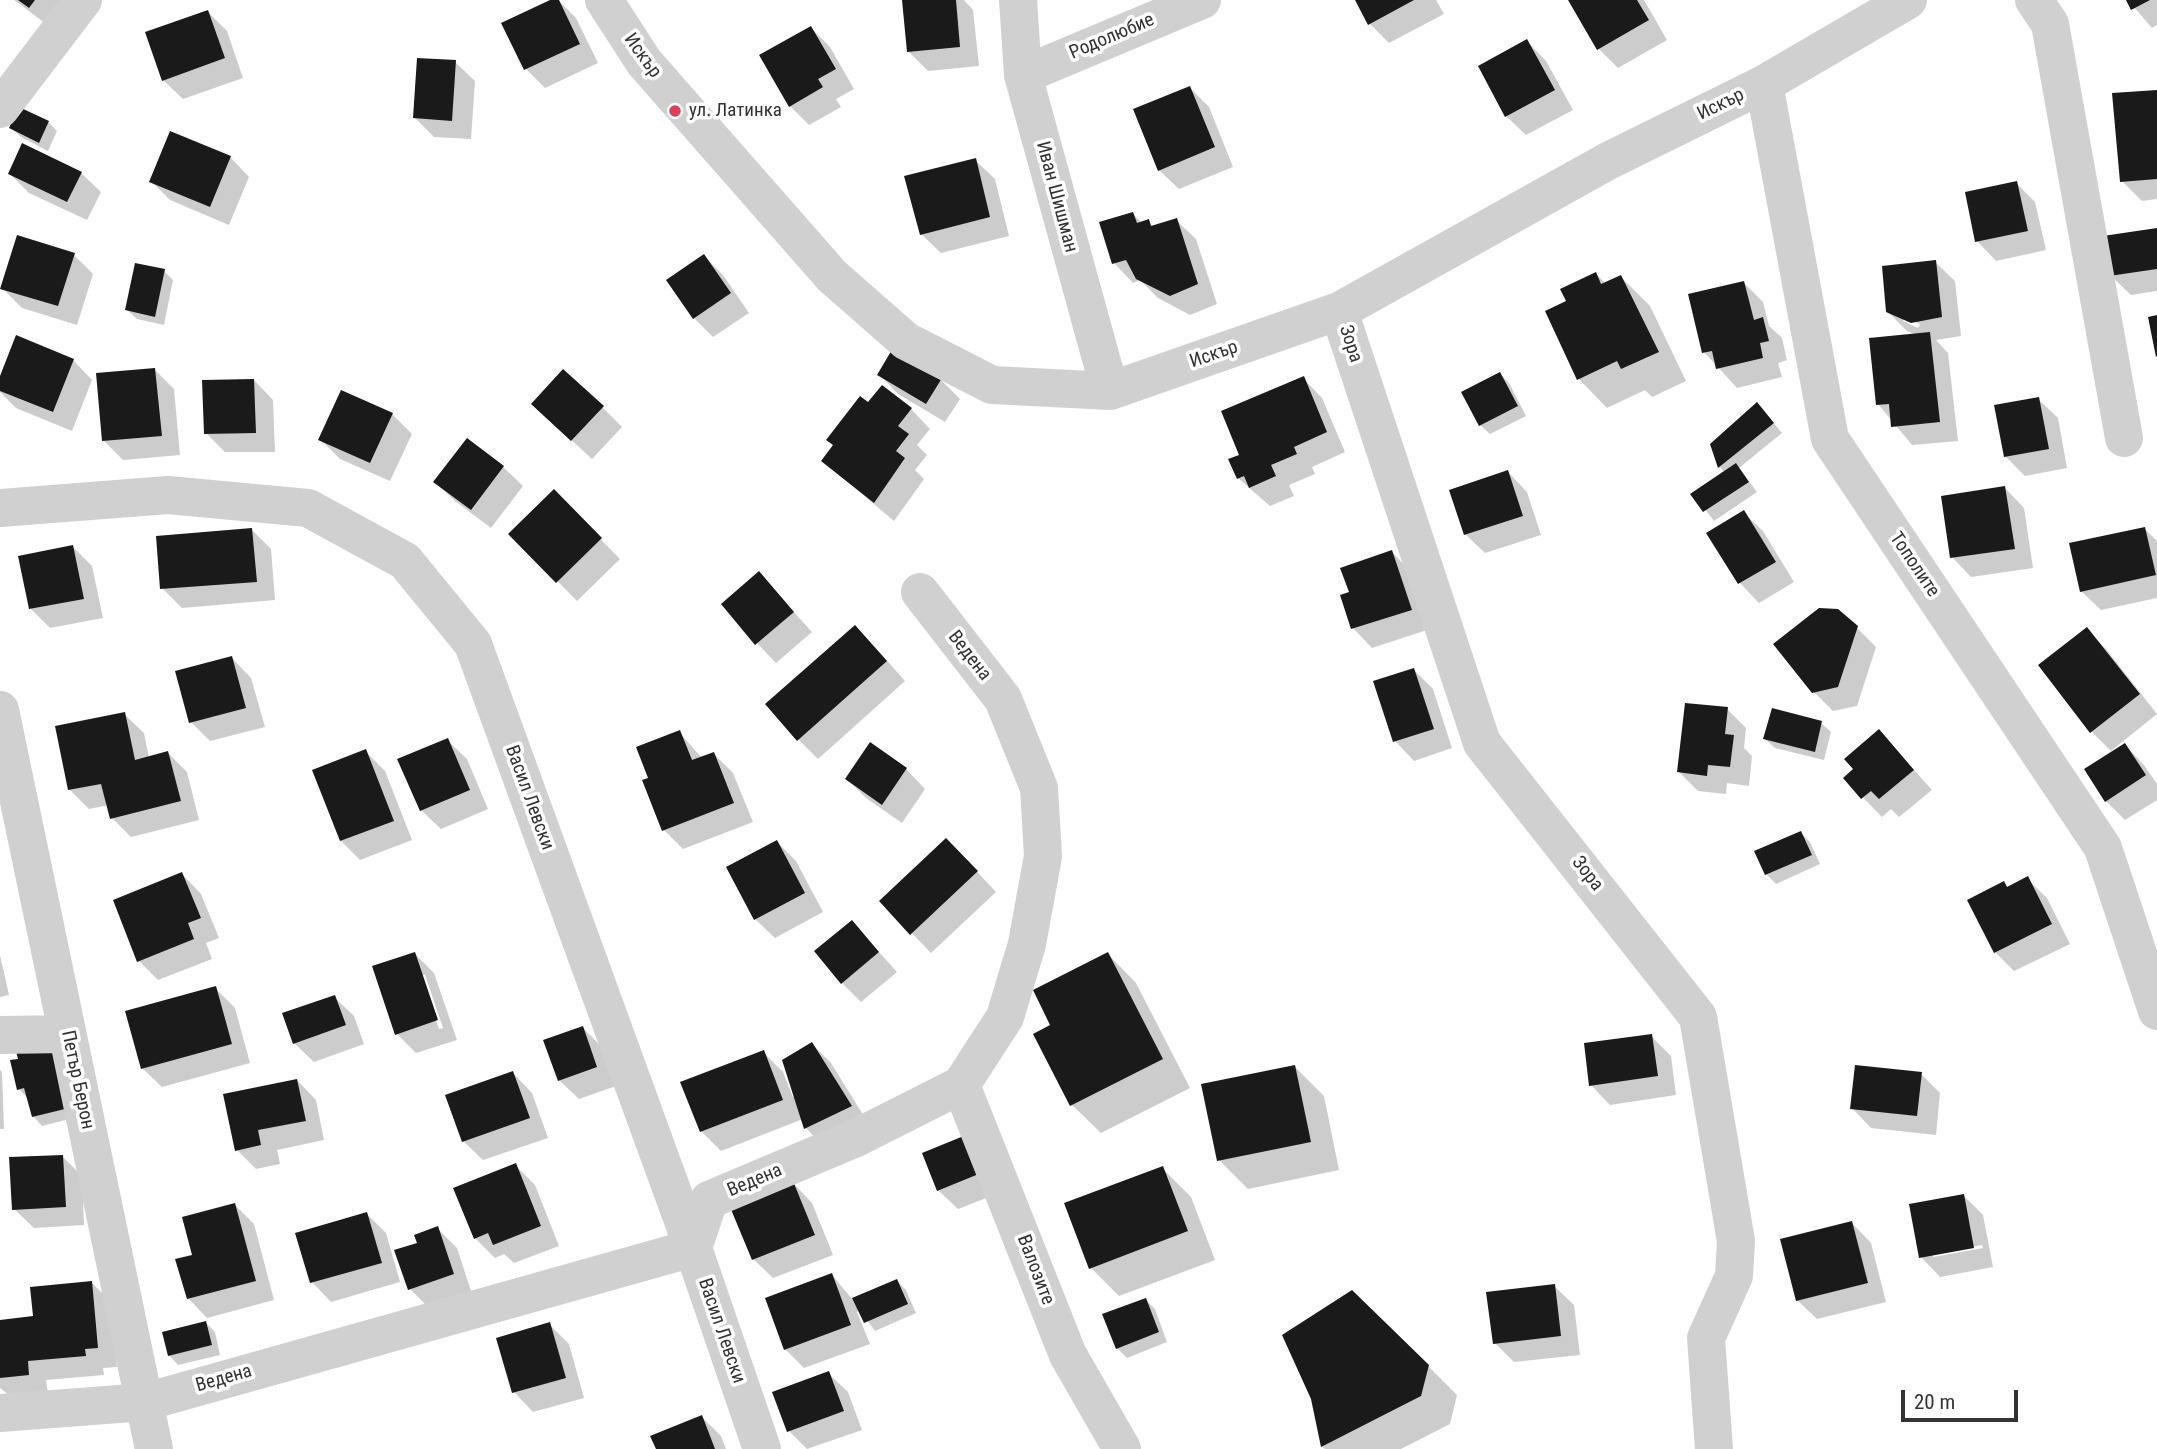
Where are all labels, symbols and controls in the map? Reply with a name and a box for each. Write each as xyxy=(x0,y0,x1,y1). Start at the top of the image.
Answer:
street label: Родолюбие xyxy=(1066,9,1158,65)
street label: Искър xyxy=(618,29,666,83)
street label: Искър xyxy=(1694,84,1748,126)
place label: ул. Латинка xyxy=(689,100,782,122)
marker: ул. Латинка xyxy=(667,103,683,119)
street label: Иван Шишман xyxy=(1030,139,1082,255)
street label: Зора xyxy=(1333,322,1367,366)
street label: Искър xyxy=(1187,336,1241,374)
street label: Тополите xyxy=(1884,528,1944,602)
street label: Ведена xyxy=(942,626,996,686)
street label: Васил Левски xyxy=(500,743,558,853)
street label: Зора xyxy=(1566,852,1608,896)
street label: Петър Берон xyxy=(55,1028,99,1132)
street label: Ведена xyxy=(724,1159,786,1203)
street label: Валозите xyxy=(1011,1232,1059,1308)
street label: Васил Левски xyxy=(692,1275,750,1387)
street label: Ведена xyxy=(193,1360,255,1398)
scale bar xyxy=(1905,1376,2022,1420)
text: 20 m xyxy=(1914,1390,1955,1414)

